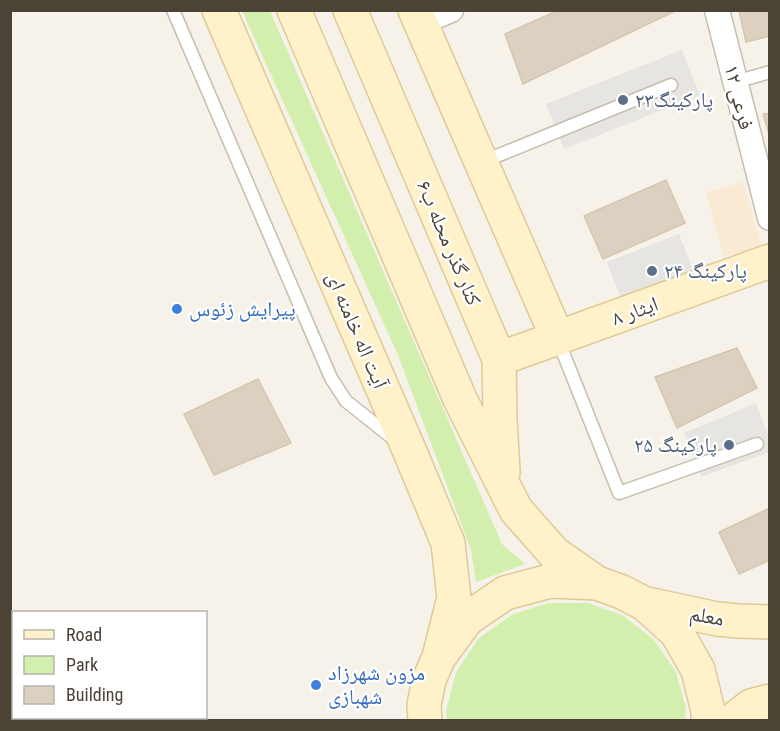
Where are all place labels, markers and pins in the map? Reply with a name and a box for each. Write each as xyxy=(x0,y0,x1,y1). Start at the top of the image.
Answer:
place label: پارکینگ۲۳ xyxy=(635,88,713,112)
marker: پارکینگ۲۳ xyxy=(616,93,630,107)
place label: پارکینگ ۲۴ xyxy=(664,259,747,283)
marker: پارکینگ ۲۴ xyxy=(645,264,659,278)
place label: پیرایش زئوس xyxy=(189,297,296,322)
marker: پیرایش زئوس xyxy=(170,302,184,316)
place label: پارکینگ ۲۵ xyxy=(634,433,717,457)
marker: پارکینگ ۲۵ xyxy=(722,438,736,452)
place label: مزون شهرزاد شهبازی xyxy=(328,661,425,709)
marker: مزون شهرزاد شهبازی xyxy=(309,678,323,692)

